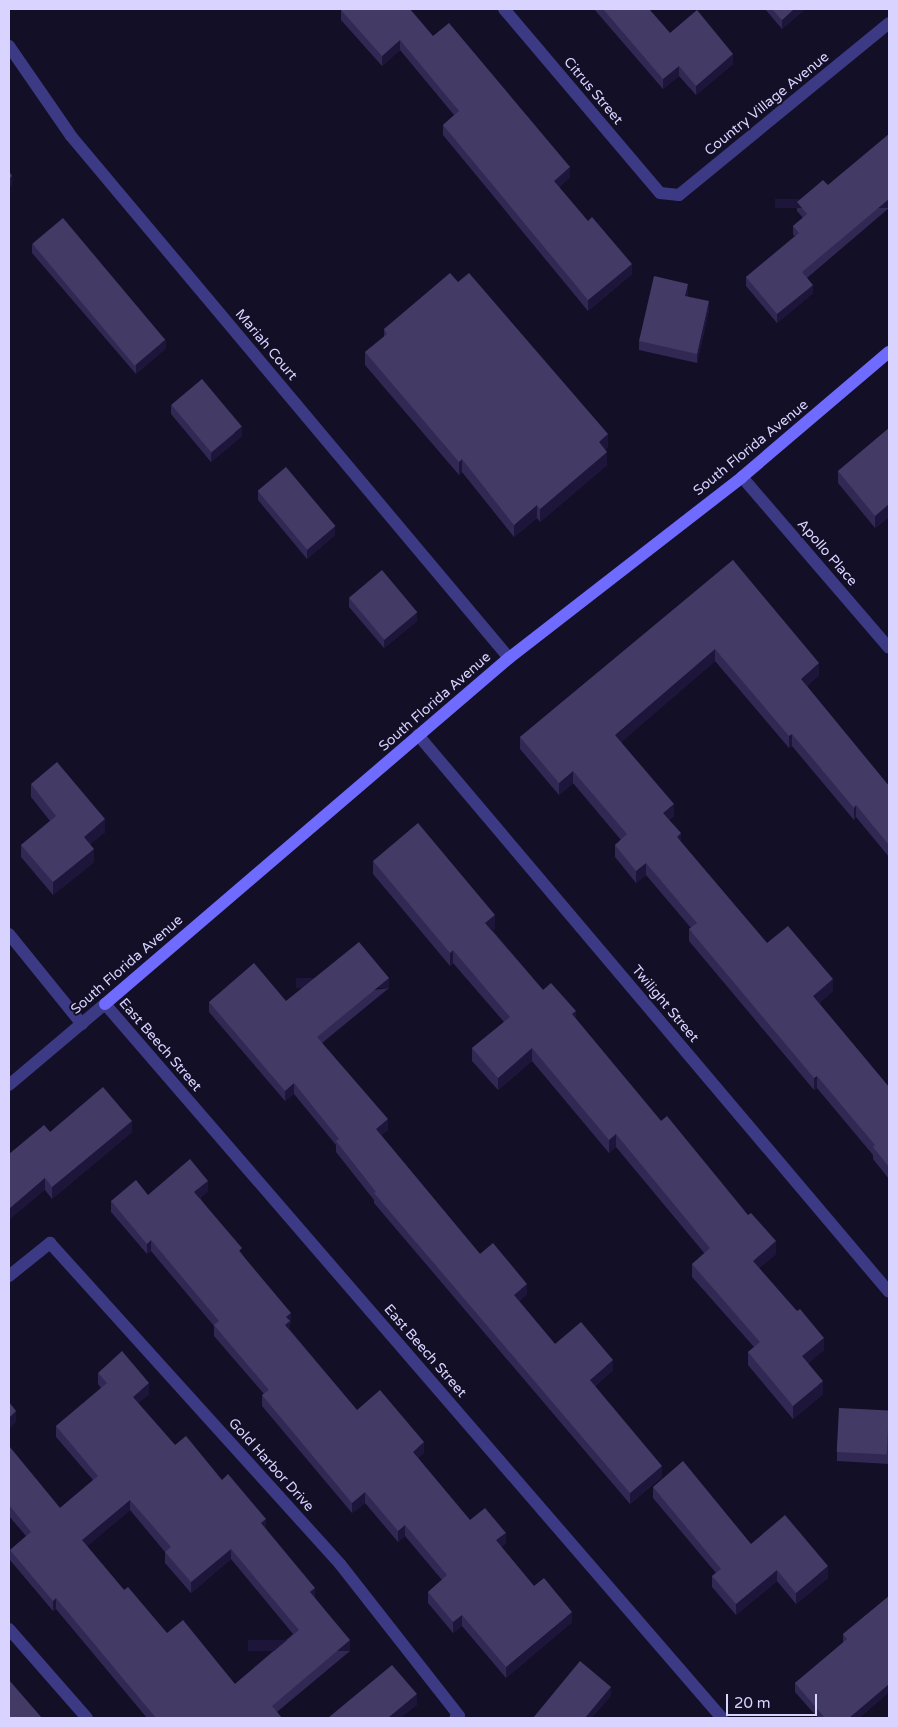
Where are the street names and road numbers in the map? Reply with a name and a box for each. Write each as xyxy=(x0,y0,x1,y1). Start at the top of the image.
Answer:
street label: Country Village Avenue xyxy=(701,49,833,159)
street label: Citrus Street xyxy=(560,54,626,128)
street label: Mariah Court xyxy=(231,306,301,384)
street label: South Florida Avenue xyxy=(690,397,812,499)
street label: Apollo Place xyxy=(793,516,861,590)
street label: South Florida Avenue xyxy=(376,649,494,755)
street label: South Florida Avenue xyxy=(68,912,186,1018)
street label: Twilight Street xyxy=(628,962,702,1046)
street label: East Beech Street xyxy=(115,995,205,1095)
street label: East Beech Street xyxy=(380,1301,470,1401)
street label: Gold Harbor Drive xyxy=(225,1415,317,1515)

